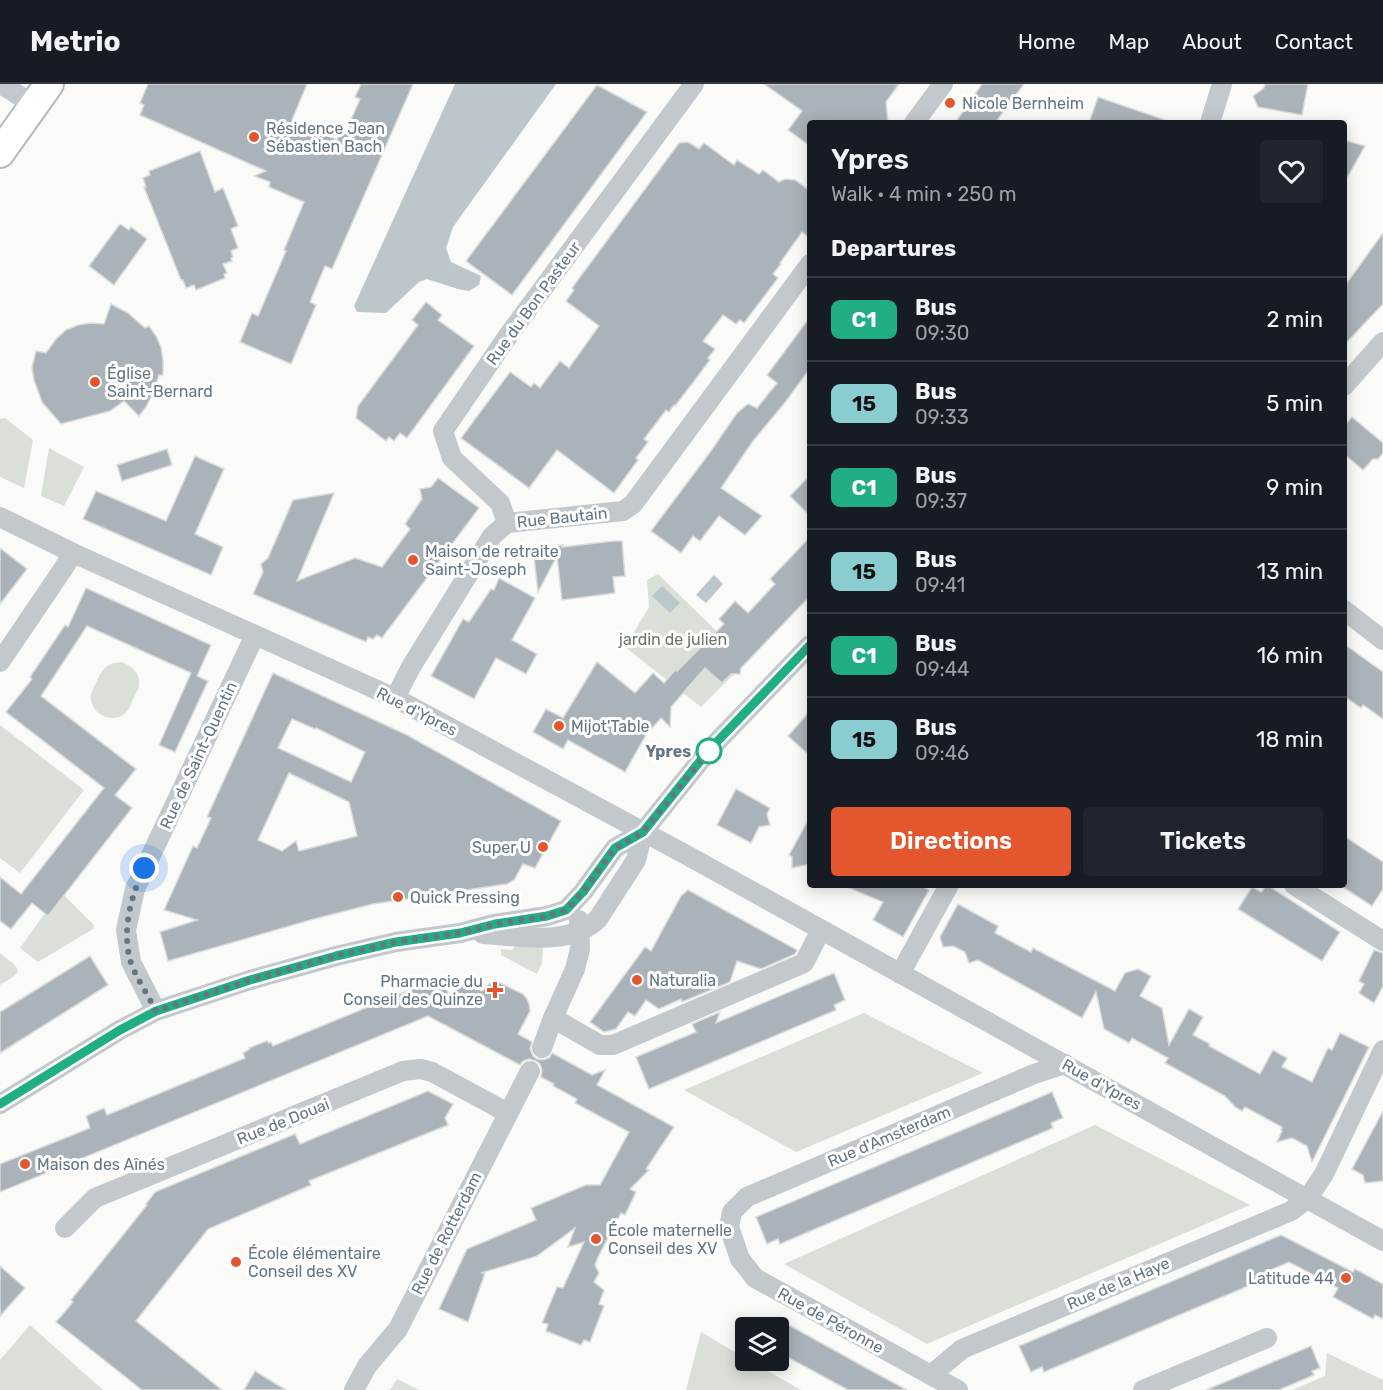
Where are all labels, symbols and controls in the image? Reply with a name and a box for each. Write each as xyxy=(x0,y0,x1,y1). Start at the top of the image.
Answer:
text: Metrio xyxy=(30,25,121,58)
text: Home xyxy=(1018,29,1075,54)
text: Map xyxy=(1108,29,1149,54)
text: About xyxy=(1182,29,1242,54)
text: Contact xyxy=(1275,29,1353,54)
place label: Nicole Bernheim xyxy=(962,94,1084,113)
marker: Nicole Bernheim xyxy=(943,96,957,110)
place label: Résidence Jean Sébastien Bach xyxy=(266,119,385,156)
marker: Résidence Jean Sébastien Bach xyxy=(247,130,261,144)
button: heart xyxy=(1260,140,1323,203)
text: Ypres xyxy=(831,143,909,176)
text: Walk · 4 min · 250 m xyxy=(831,182,1016,206)
text: Departures xyxy=(831,235,956,262)
street label: Rue du Bon Pasteur xyxy=(482,238,584,369)
text: Bus xyxy=(915,294,957,321)
text: 2 min xyxy=(1266,306,1323,333)
text: C1 xyxy=(851,307,877,332)
text: 09:30 xyxy=(915,321,969,345)
place label: Église Saint-Bernard xyxy=(107,364,213,401)
marker: Église Saint-Bernard xyxy=(88,375,102,389)
text: Bus xyxy=(915,378,957,405)
text: 5 min xyxy=(1266,390,1323,417)
text: 15 xyxy=(852,391,876,416)
text: 09:33 xyxy=(915,405,969,429)
text: Bus xyxy=(915,462,957,489)
text: 9 min xyxy=(1266,474,1323,501)
text: C1 xyxy=(851,475,877,500)
text: 09:37 xyxy=(915,489,967,513)
street label: Rue Bautain xyxy=(516,503,608,532)
place label: Maison de retraite Saint-Joseph xyxy=(425,542,559,579)
text: Bus xyxy=(915,546,957,573)
marker: Maison de retraite Saint-Joseph xyxy=(406,553,420,567)
text: 13 min xyxy=(1257,558,1323,585)
text: 15 xyxy=(852,559,876,584)
text: 09:41 xyxy=(915,573,965,597)
park label: jardin de julien xyxy=(618,630,727,649)
text: Bus xyxy=(915,630,957,657)
text: 16 min xyxy=(1257,642,1323,669)
text: C1 xyxy=(851,643,877,668)
text: 09:44 xyxy=(915,657,970,681)
street label: Rue de Saint-Quentin xyxy=(156,679,241,832)
street label: Rue d'Ypres xyxy=(373,683,460,740)
text: Bus xyxy=(915,714,957,741)
place label: Mijot'Table xyxy=(571,717,650,736)
marker: Mijot'Table xyxy=(552,719,566,733)
text: 18 min xyxy=(1256,726,1323,753)
text: 15 xyxy=(852,727,876,752)
marker: Ypres xyxy=(696,738,722,764)
text: 09:46 xyxy=(915,741,969,765)
place label: Ypres xyxy=(646,742,691,761)
button: Directions xyxy=(831,807,1071,876)
button: Tickets xyxy=(1083,807,1323,876)
place label: Super U xyxy=(472,838,531,857)
marker: Super U xyxy=(536,840,550,854)
your location xyxy=(129,853,159,883)
place label: Quick Pressing xyxy=(410,888,520,907)
marker: Quick Pressing xyxy=(391,890,405,904)
place label: Naturalia xyxy=(649,971,716,990)
place label: Pharmacie du Conseil des Quinze xyxy=(343,972,483,1009)
marker: Naturalia xyxy=(630,973,644,987)
marker: Pharmacie du Conseil des Quinze xyxy=(488,983,502,997)
street label: Rue d'Ypres xyxy=(1059,1055,1145,1114)
street label: Rue de Douai xyxy=(234,1094,332,1149)
street label: Rue d'Amsterdam xyxy=(825,1102,954,1171)
place label: Maison des Aînés xyxy=(37,1155,165,1174)
marker: Maison des Aînés xyxy=(18,1157,32,1171)
street label: Rue de Rotterdam xyxy=(407,1169,486,1298)
place label: École maternelle Conseil des XV xyxy=(608,1221,732,1258)
marker: École maternelle Conseil des XV xyxy=(589,1232,603,1246)
place label: École élémentaire Conseil des XV xyxy=(248,1244,381,1281)
street label: Rue de la Haye xyxy=(1064,1253,1172,1314)
marker: École élémentaire Conseil des XV xyxy=(229,1255,243,1269)
place label: Latitude 44 xyxy=(1248,1269,1334,1288)
marker: Latitude 44 xyxy=(1339,1271,1353,1285)
street label: Rue de Péronne xyxy=(775,1284,887,1357)
map controls xyxy=(735,1317,789,1371)
button: layers xyxy=(735,1317,789,1371)

